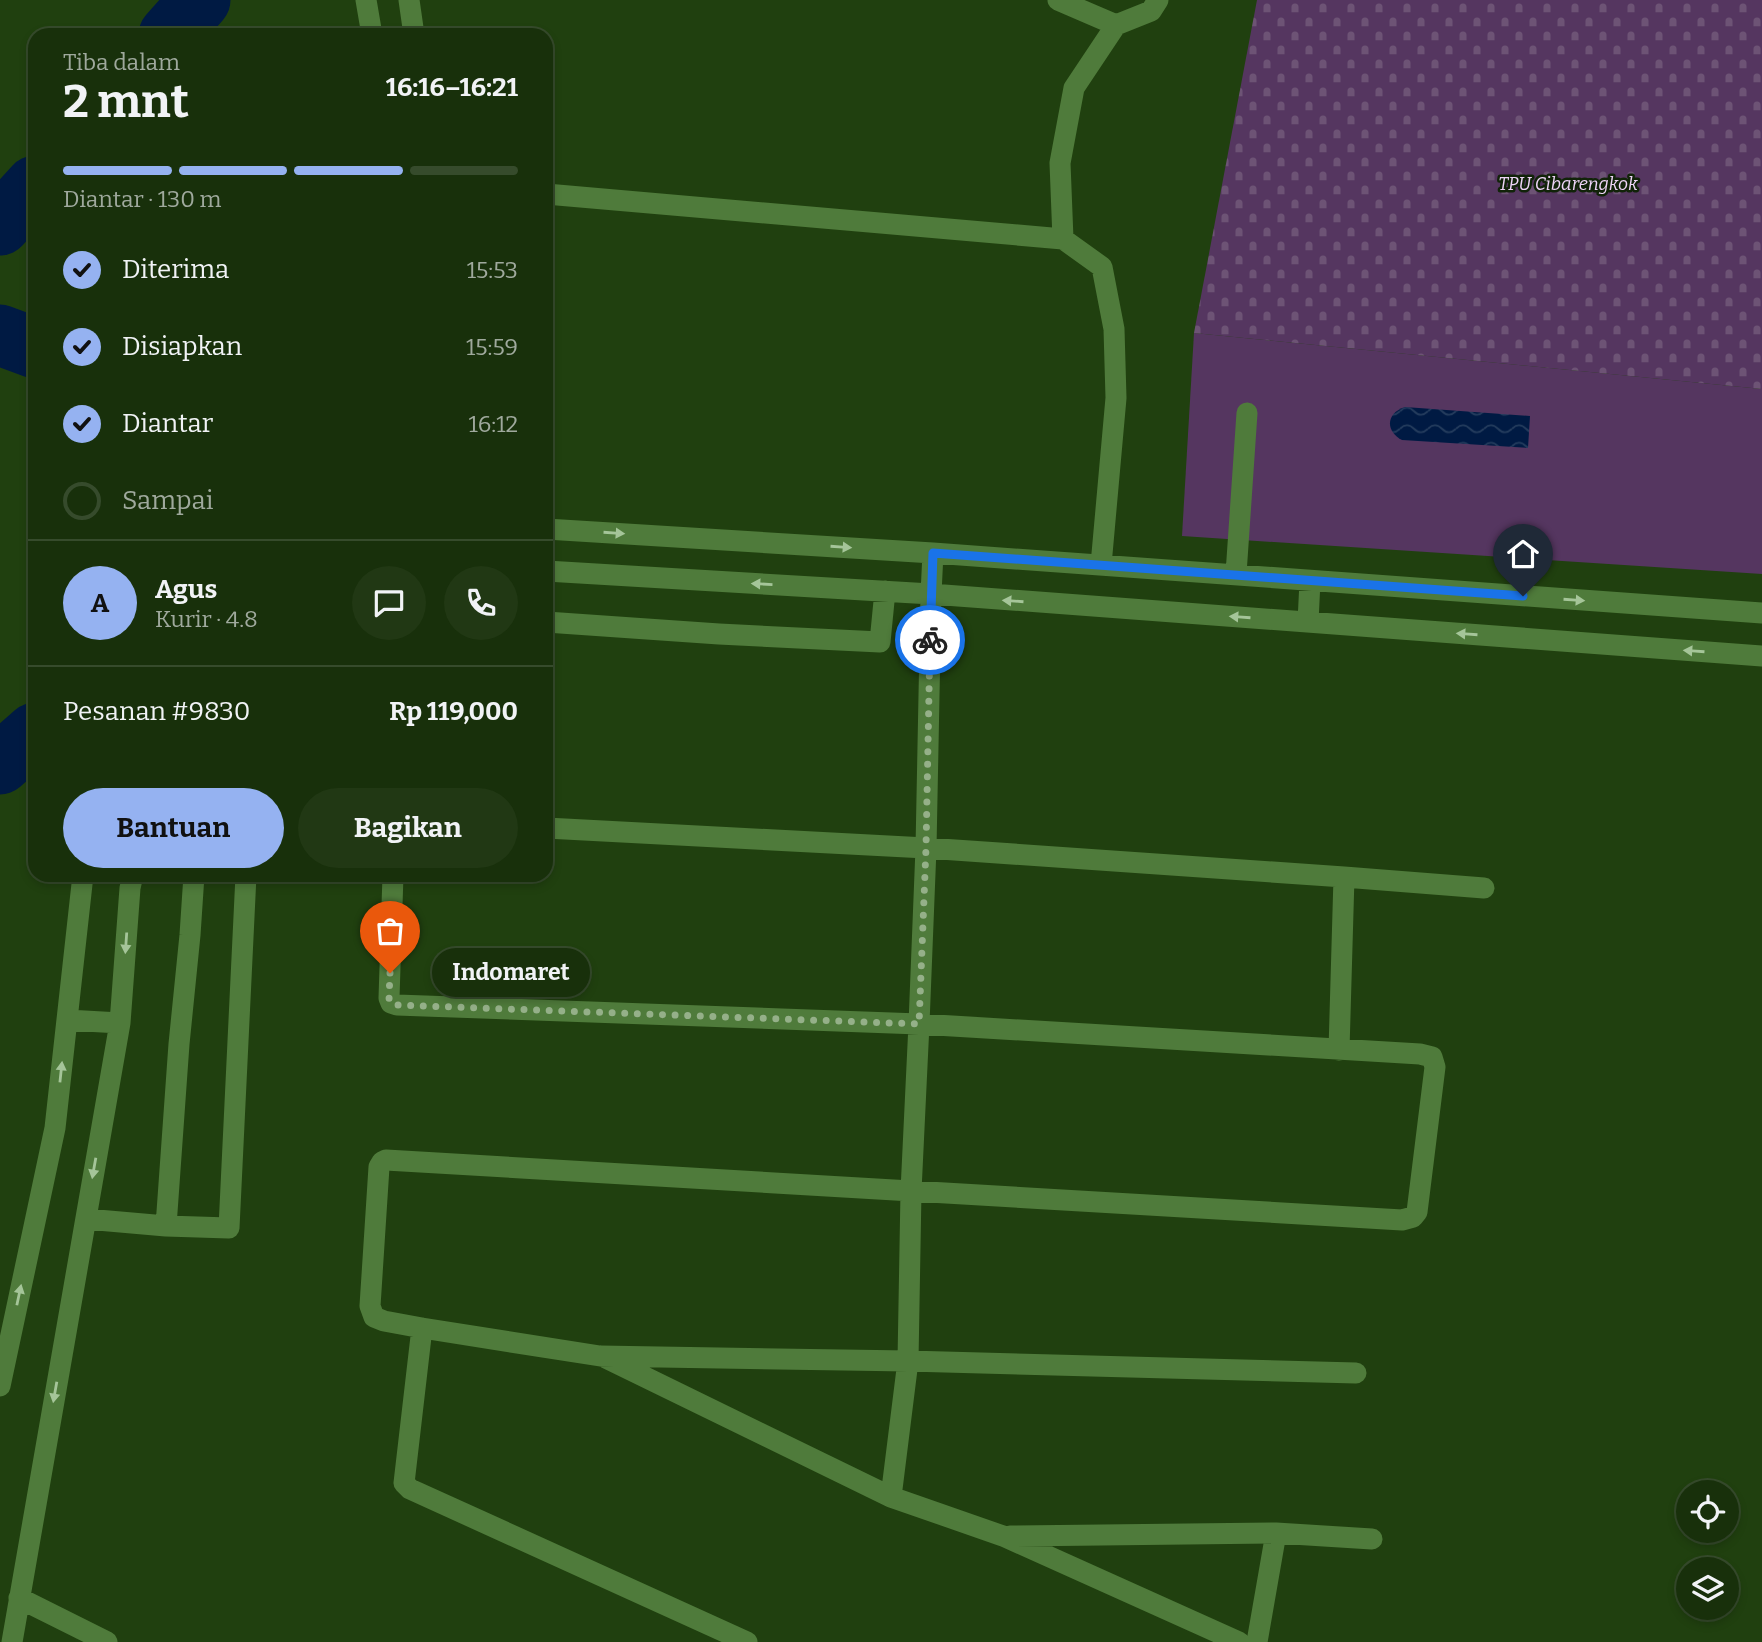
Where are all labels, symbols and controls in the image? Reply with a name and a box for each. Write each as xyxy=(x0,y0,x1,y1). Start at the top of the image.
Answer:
text: Tiba dalam xyxy=(63,48,180,76)
text: 16:16–16:21 xyxy=(386,72,518,103)
text: 2 mnt xyxy=(63,74,189,129)
park label: TPU Cibarengkok xyxy=(1498,173,1638,195)
text: Diantar · 130 m xyxy=(63,185,221,213)
icon: check xyxy=(63,251,101,289)
text: Diterima xyxy=(122,254,229,285)
text: 15:53 xyxy=(467,256,518,284)
icon: check xyxy=(63,328,101,366)
text: Disiapkan xyxy=(122,331,242,362)
text: 15:59 xyxy=(466,333,518,361)
icon: check xyxy=(63,405,101,443)
text: Diantar xyxy=(122,408,213,439)
text: 16:12 xyxy=(468,410,518,438)
text: Sampai xyxy=(122,485,214,516)
pin xyxy=(1493,524,1553,596)
one-way arrow xyxy=(603,528,625,539)
icon: home xyxy=(1504,535,1542,573)
one-way arrow xyxy=(830,542,852,553)
button: chat xyxy=(352,566,426,640)
button: phone xyxy=(444,566,518,640)
text: Agus xyxy=(155,574,217,605)
one-way arrow xyxy=(750,578,772,589)
text: A xyxy=(91,588,109,619)
one-way arrow xyxy=(1563,594,1585,605)
one-way arrow xyxy=(1002,595,1024,606)
text: Kurir · 4.8 xyxy=(155,605,258,633)
courier xyxy=(895,605,965,675)
one-way arrow xyxy=(1229,611,1251,622)
icon: bike xyxy=(911,621,949,659)
one-way arrow xyxy=(1456,628,1478,639)
one-way arrow xyxy=(1683,645,1705,656)
text: Pesanan #9830 xyxy=(63,696,251,727)
text: Rp 119,000 xyxy=(389,696,518,727)
button: Bantuan xyxy=(63,788,284,868)
button: Bagikan xyxy=(298,788,518,868)
pin xyxy=(360,901,420,973)
icon: bag xyxy=(371,912,409,950)
one-way arrow xyxy=(120,932,131,954)
callout: Indomaret xyxy=(432,948,590,998)
text: Indomaret xyxy=(452,958,570,986)
one-way arrow xyxy=(56,1061,67,1083)
one-way arrow xyxy=(89,1157,100,1179)
one-way arrow xyxy=(14,1284,25,1306)
one-way arrow xyxy=(49,1381,60,1403)
map controls xyxy=(1676,1480,1739,1620)
button: locate xyxy=(1676,1480,1739,1543)
button: layers xyxy=(1676,1557,1739,1620)

